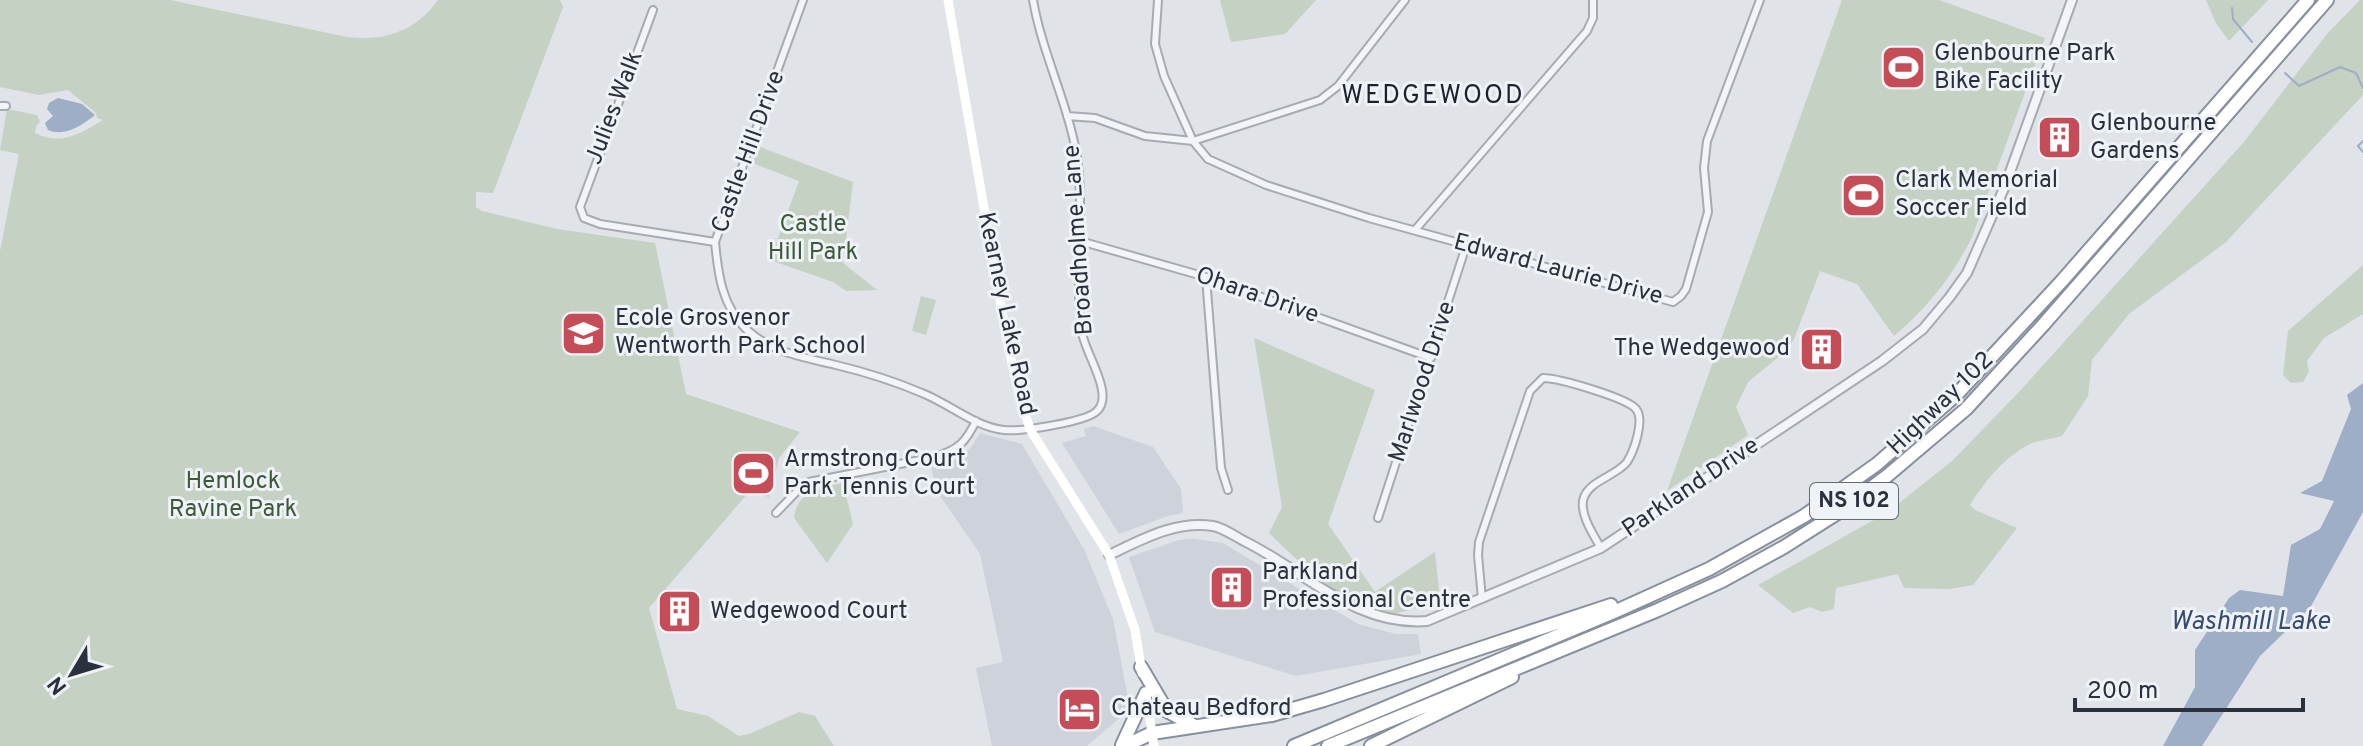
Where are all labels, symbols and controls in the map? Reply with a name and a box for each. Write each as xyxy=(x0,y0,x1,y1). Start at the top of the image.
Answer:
place label: Glenbourne Park Bike Facility xyxy=(1934,39,2116,97)
sports icon: Glenbourne Park Bike Facility xyxy=(1879,44,1927,92)
street label: Julies Walk xyxy=(580,47,650,169)
street label: Castle Hill Drive xyxy=(706,67,792,237)
district label: WEDGEWOOD xyxy=(1341,80,1525,113)
place label: Glenbourne Gardens xyxy=(2090,109,2216,167)
building icon: Glenbourne Gardens xyxy=(2035,114,2083,162)
street label: Broadholme Lane xyxy=(1057,144,1101,336)
place label: Clark Memorial Soccer Field xyxy=(1895,166,2058,224)
sports icon: Clark Memorial Soccer Field xyxy=(1840,171,1888,219)
park label: Castle Hill Park xyxy=(768,210,858,268)
street label: Kearney Lake Road xyxy=(970,210,1042,418)
street label: Edward Laurie Drive xyxy=(1450,228,1666,312)
street label: Ohara Drive xyxy=(1192,261,1322,331)
street label: Marlwood Drive xyxy=(1383,298,1463,466)
place label: Ecole Grosvenor Wentworth Park School xyxy=(615,304,866,362)
school or university icon: Ecole Grosvenor Wentworth Park School xyxy=(560,309,608,357)
building icon: The Wedgewood xyxy=(1797,325,1845,373)
place label: The Wedgewood xyxy=(1614,334,1790,364)
street label: Highway 102 xyxy=(1881,346,2001,462)
street label: Parkland Drive xyxy=(1617,431,1765,545)
place label: Armstrong Court Park Tennis Court xyxy=(784,445,975,503)
sports icon: Armstrong Court Park Tennis Court xyxy=(729,450,777,498)
park label: Hemlock Ravine Park xyxy=(169,467,297,525)
road number: NS 102 xyxy=(1810,483,1898,519)
place label: Parkland Professional Centre xyxy=(1262,558,1471,616)
building icon: Parkland Professional Centre xyxy=(1207,563,1255,611)
building icon: Wedgewood Court xyxy=(655,588,703,636)
place label: Wedgewood Court xyxy=(710,597,908,627)
water label: Washmill Lake xyxy=(2170,606,2330,639)
north arrow xyxy=(32,634,112,714)
scale bar xyxy=(2075,662,2303,712)
text: N xyxy=(43,670,74,699)
text: 200 m xyxy=(2087,677,2158,707)
hotel icon: Chateau Bedford xyxy=(1056,685,1104,733)
place label: Chateau Bedford xyxy=(1111,694,1292,724)

